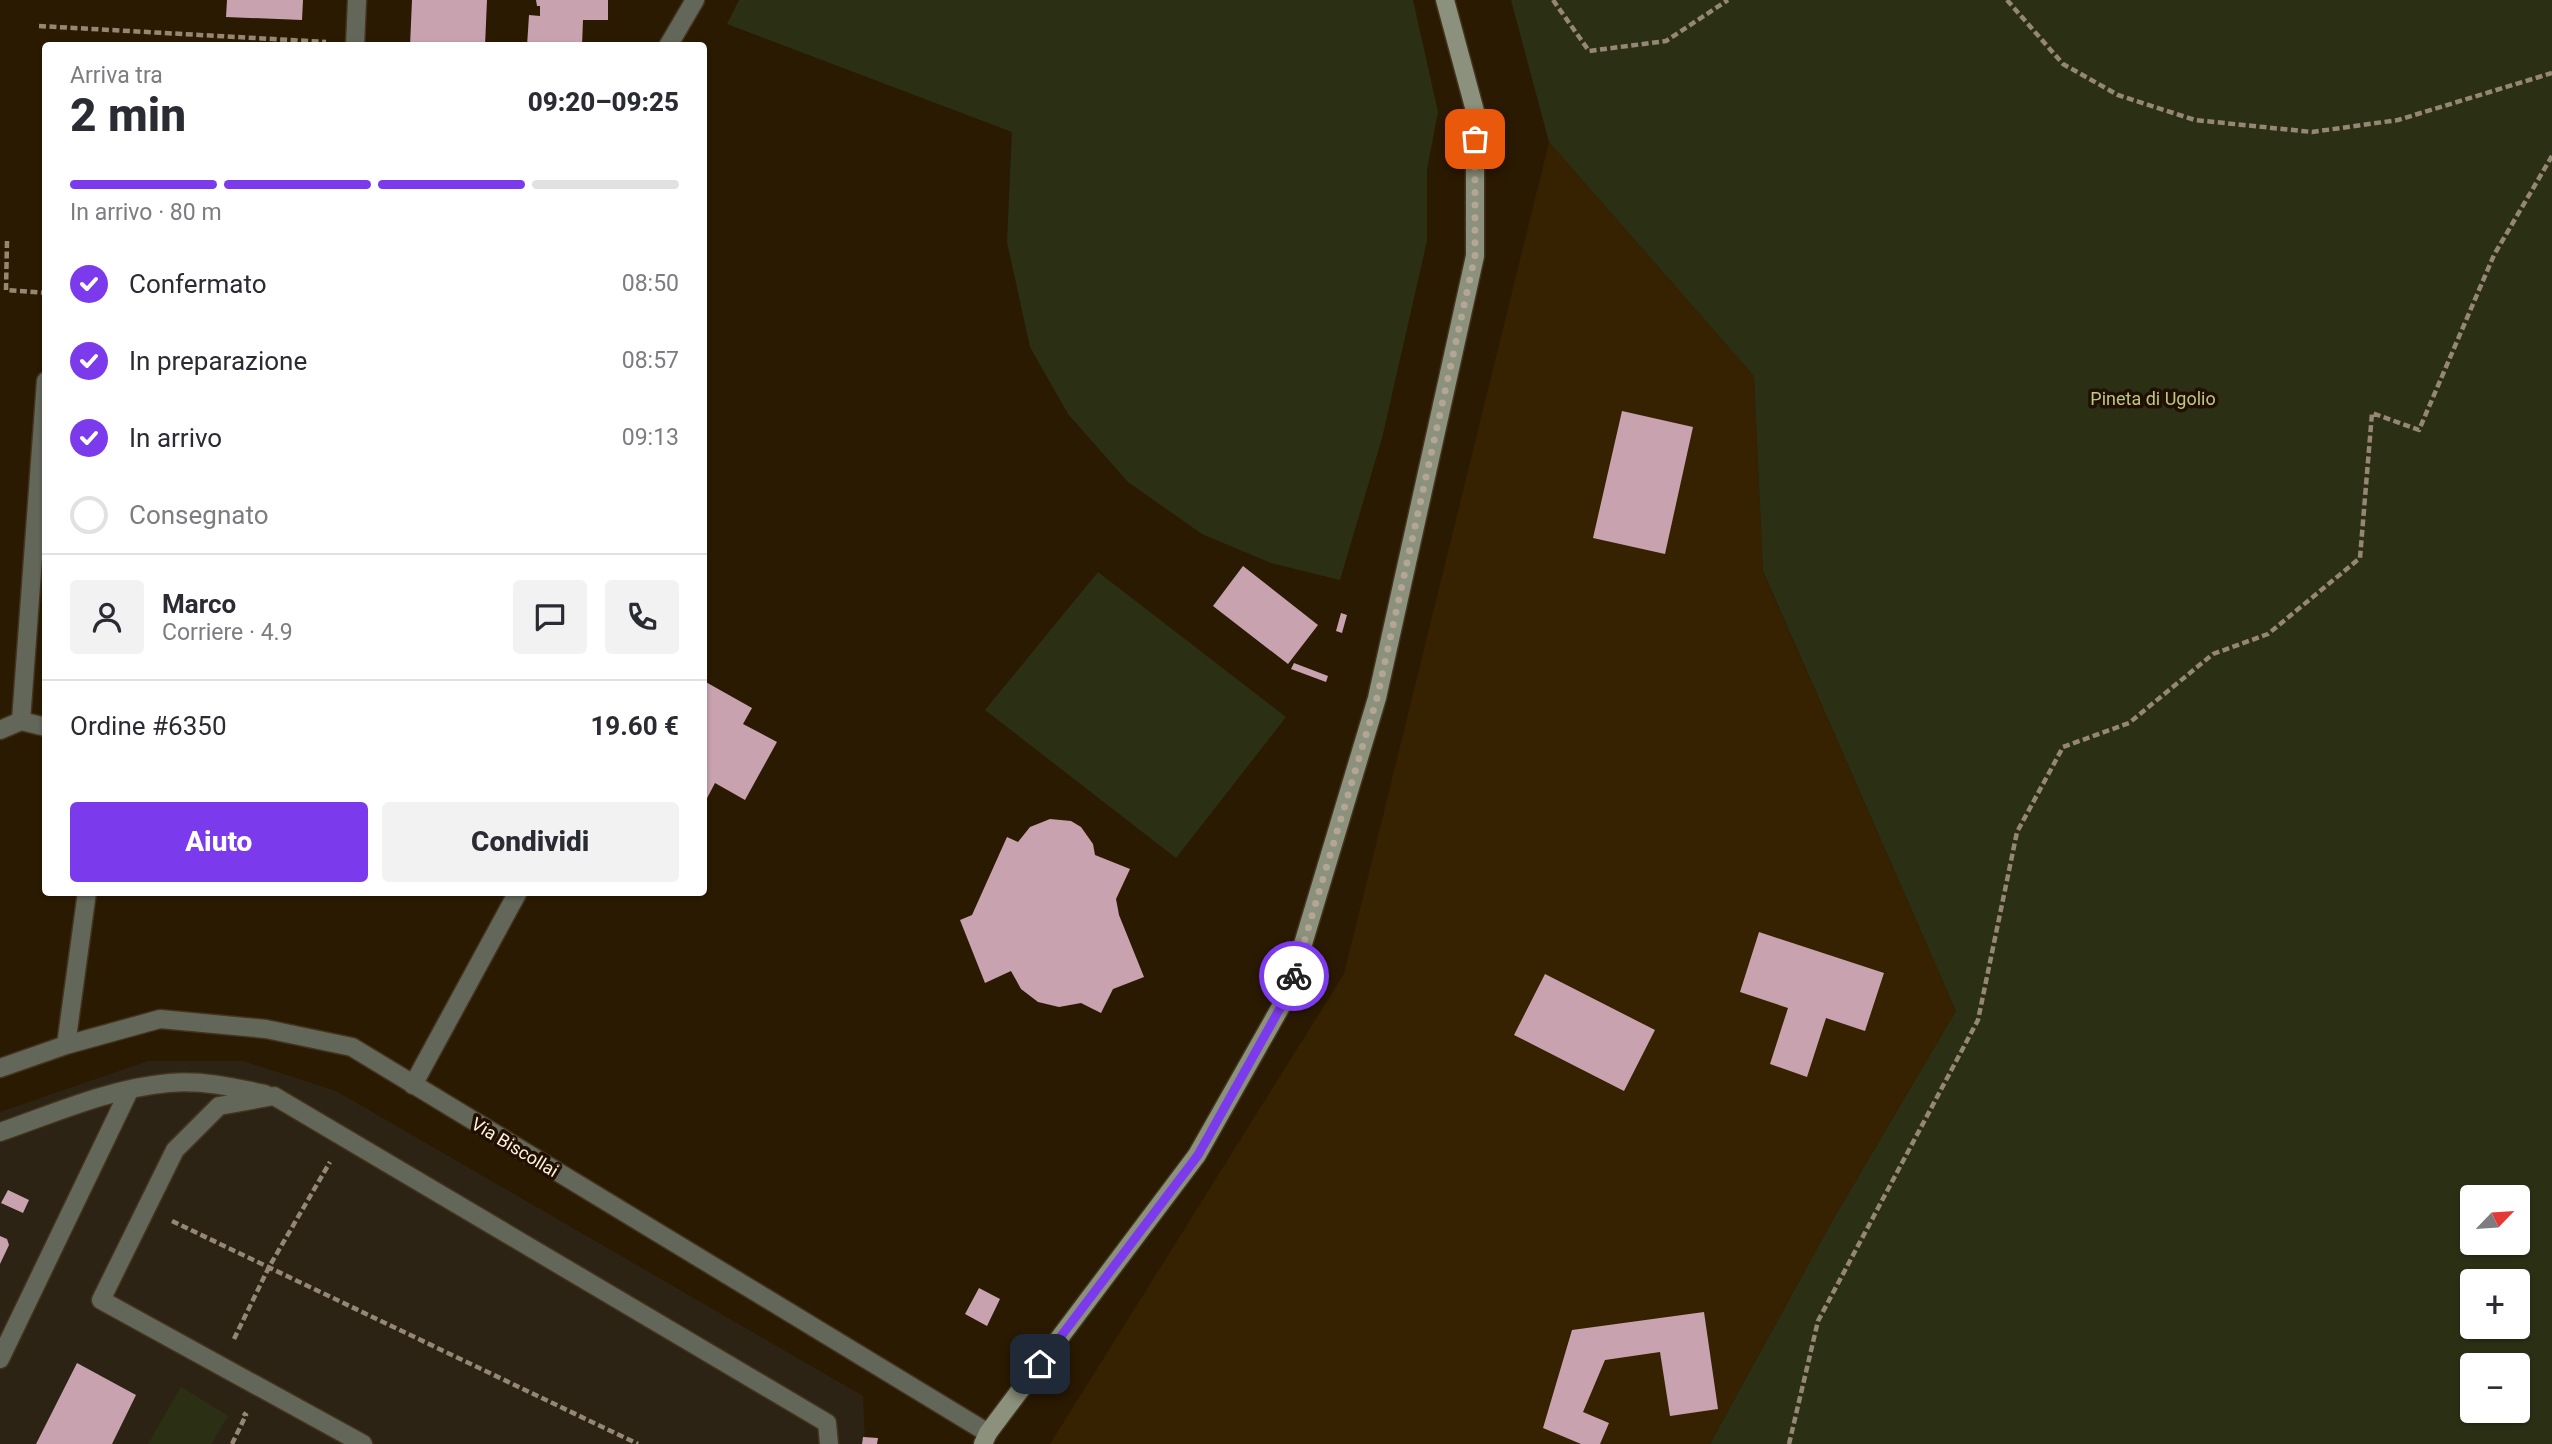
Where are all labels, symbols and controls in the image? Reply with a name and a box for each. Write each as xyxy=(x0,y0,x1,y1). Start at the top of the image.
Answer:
text: Arriva tra xyxy=(70,62,163,89)
text: 09:20–09:25 xyxy=(528,87,679,117)
text: 2 min xyxy=(70,88,186,142)
pin xyxy=(1445,109,1505,169)
icon: bag xyxy=(1456,120,1494,158)
text: In arrivo · 80 m xyxy=(70,199,222,226)
icon: check xyxy=(70,265,108,303)
text: Confermato xyxy=(129,269,266,299)
text: 08:50 xyxy=(622,270,679,297)
icon: check xyxy=(70,342,108,380)
text: In preparazione xyxy=(129,346,307,376)
text: 08:57 xyxy=(622,347,679,374)
park label: Pineta di Ugolio xyxy=(2090,388,2216,409)
icon: check xyxy=(70,419,108,457)
text: In arrivo xyxy=(129,423,222,453)
text: 09:13 xyxy=(622,424,679,451)
text: Consegnato xyxy=(129,500,269,530)
button: person xyxy=(70,580,144,654)
button: chat xyxy=(513,580,587,654)
button: phone xyxy=(605,580,679,654)
text: Marco xyxy=(162,589,236,619)
text: Corriere · 4.9 xyxy=(162,619,293,646)
text: Ordine #6350 xyxy=(70,711,227,741)
text: 19.60 € xyxy=(590,711,679,741)
button: Aiuto xyxy=(70,802,368,882)
button: Condividi xyxy=(382,802,679,882)
courier xyxy=(1259,941,1329,1011)
icon: bike xyxy=(1275,957,1313,995)
street label: Via Biscollai xyxy=(468,1113,562,1181)
north arrow xyxy=(2460,1185,2530,1255)
map controls xyxy=(2460,1185,2530,1423)
button: + xyxy=(2460,1269,2530,1339)
pin xyxy=(1010,1334,1070,1394)
icon: home xyxy=(1021,1345,1059,1383)
button: − xyxy=(2460,1353,2530,1423)

